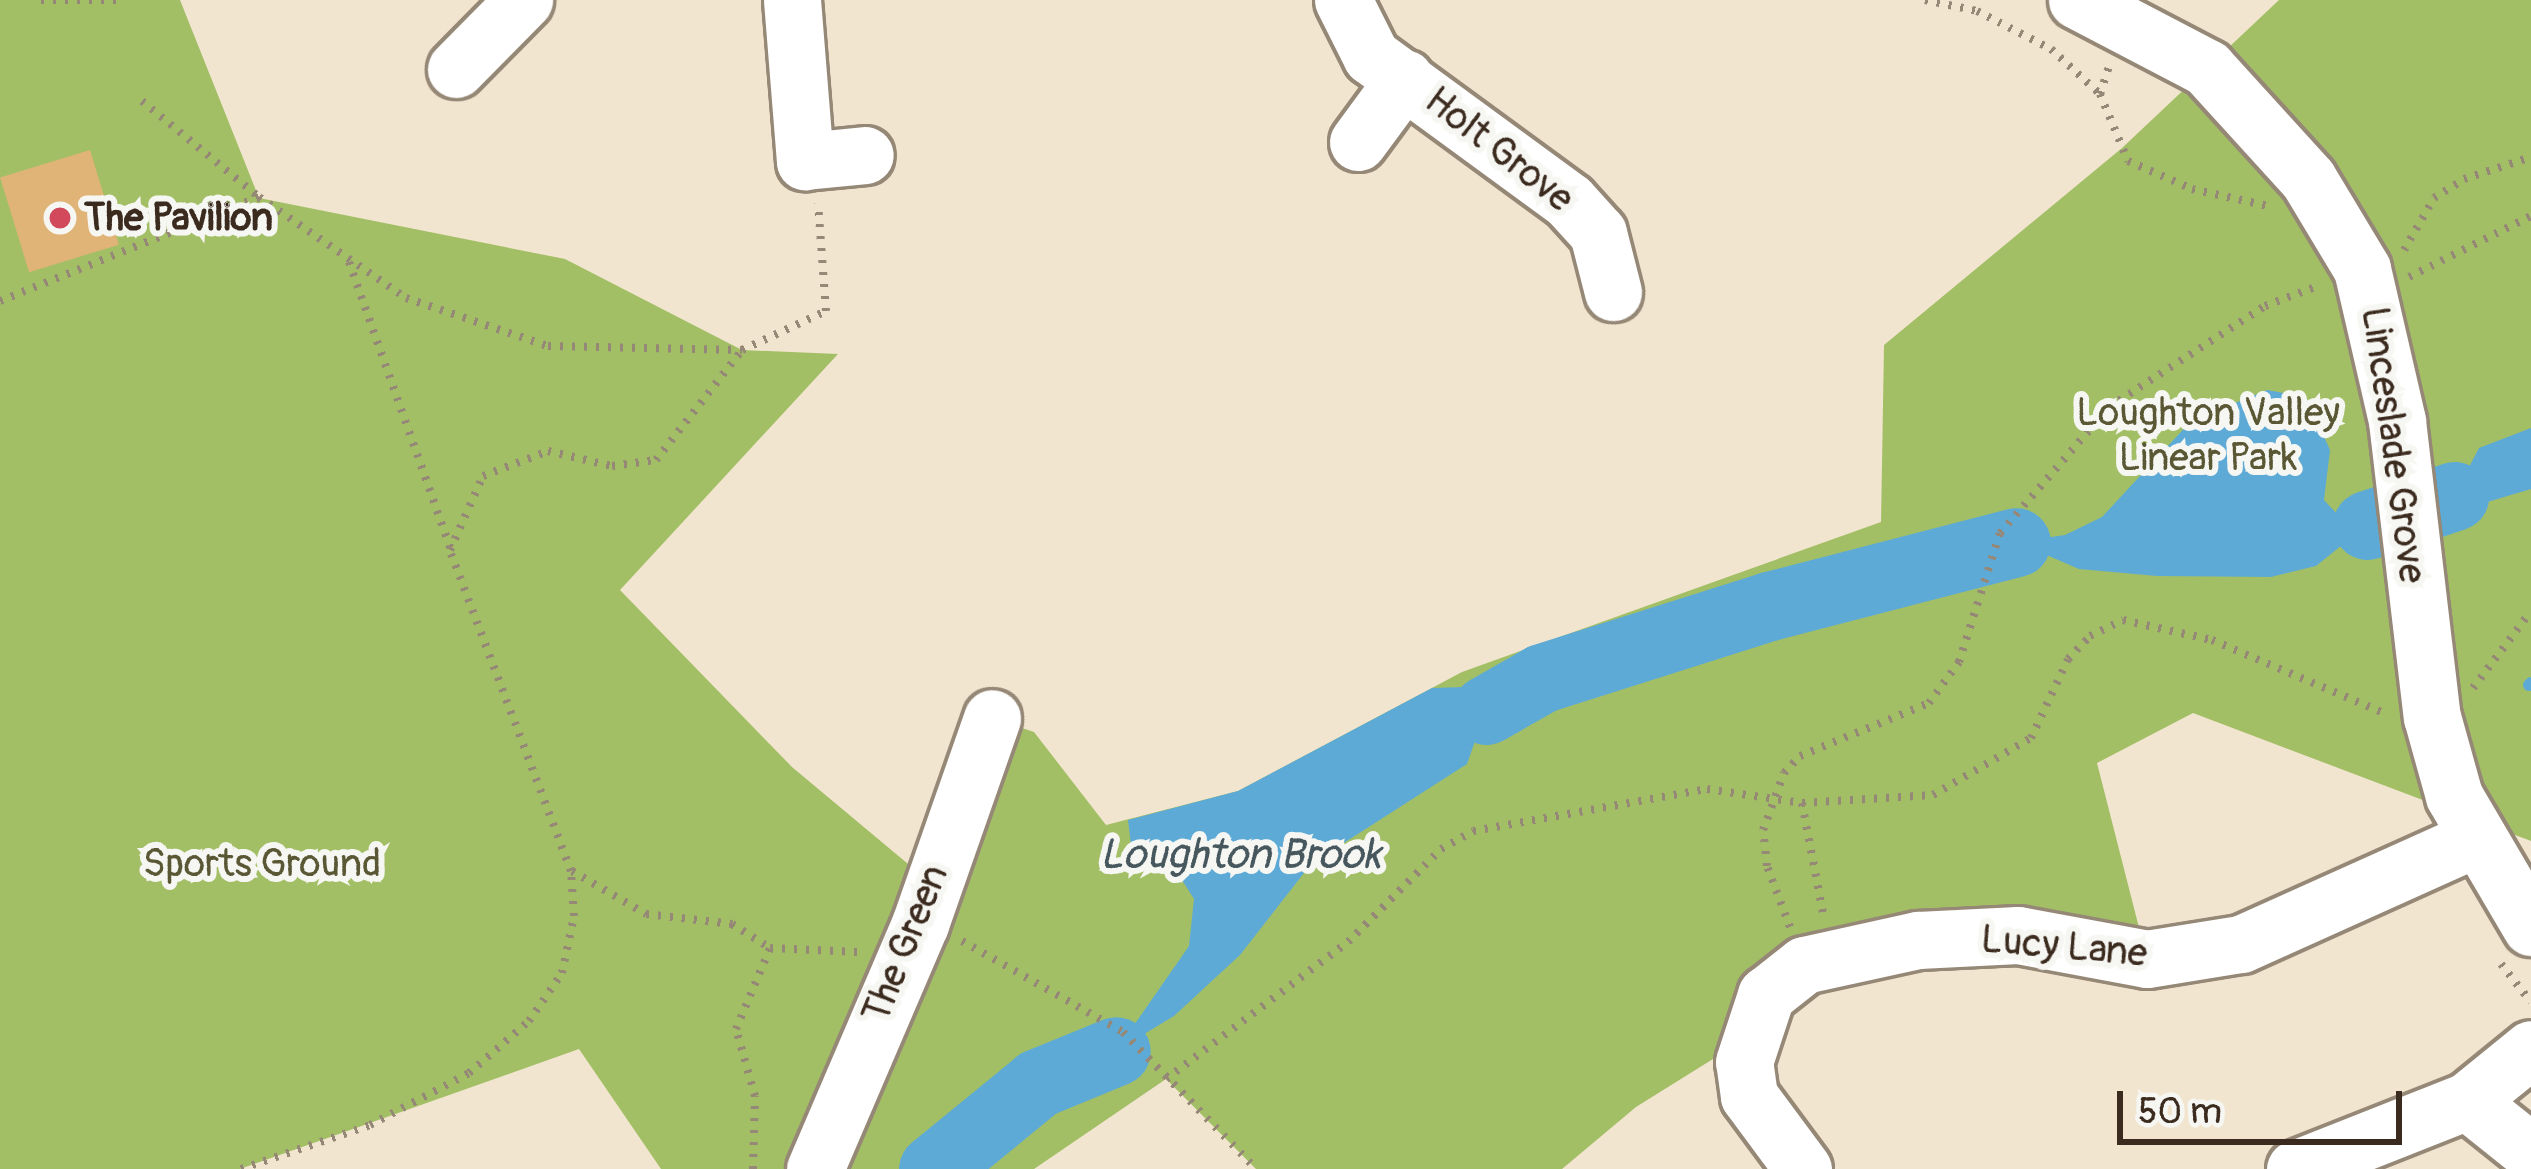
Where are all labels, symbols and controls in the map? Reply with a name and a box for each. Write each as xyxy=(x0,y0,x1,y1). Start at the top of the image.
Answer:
street label: Holt Grove xyxy=(1415,77,1583,223)
place label: The Pavilion xyxy=(84,195,273,241)
marker: The Pavilion xyxy=(47,205,73,231)
street label: Linceslade Grove xyxy=(2350,304,2436,586)
park label: Loughton Valley Linear Park xyxy=(2076,391,2340,482)
water label: Loughton Brook xyxy=(1099,830,1381,880)
park label: Sports Ground xyxy=(143,841,381,887)
street label: The Green xyxy=(853,858,959,1030)
street label: Lucy Lane xyxy=(1979,916,2149,978)
scale bar xyxy=(2123,1067,2408,1141)
text: 50 m xyxy=(2138,1089,2222,1134)

